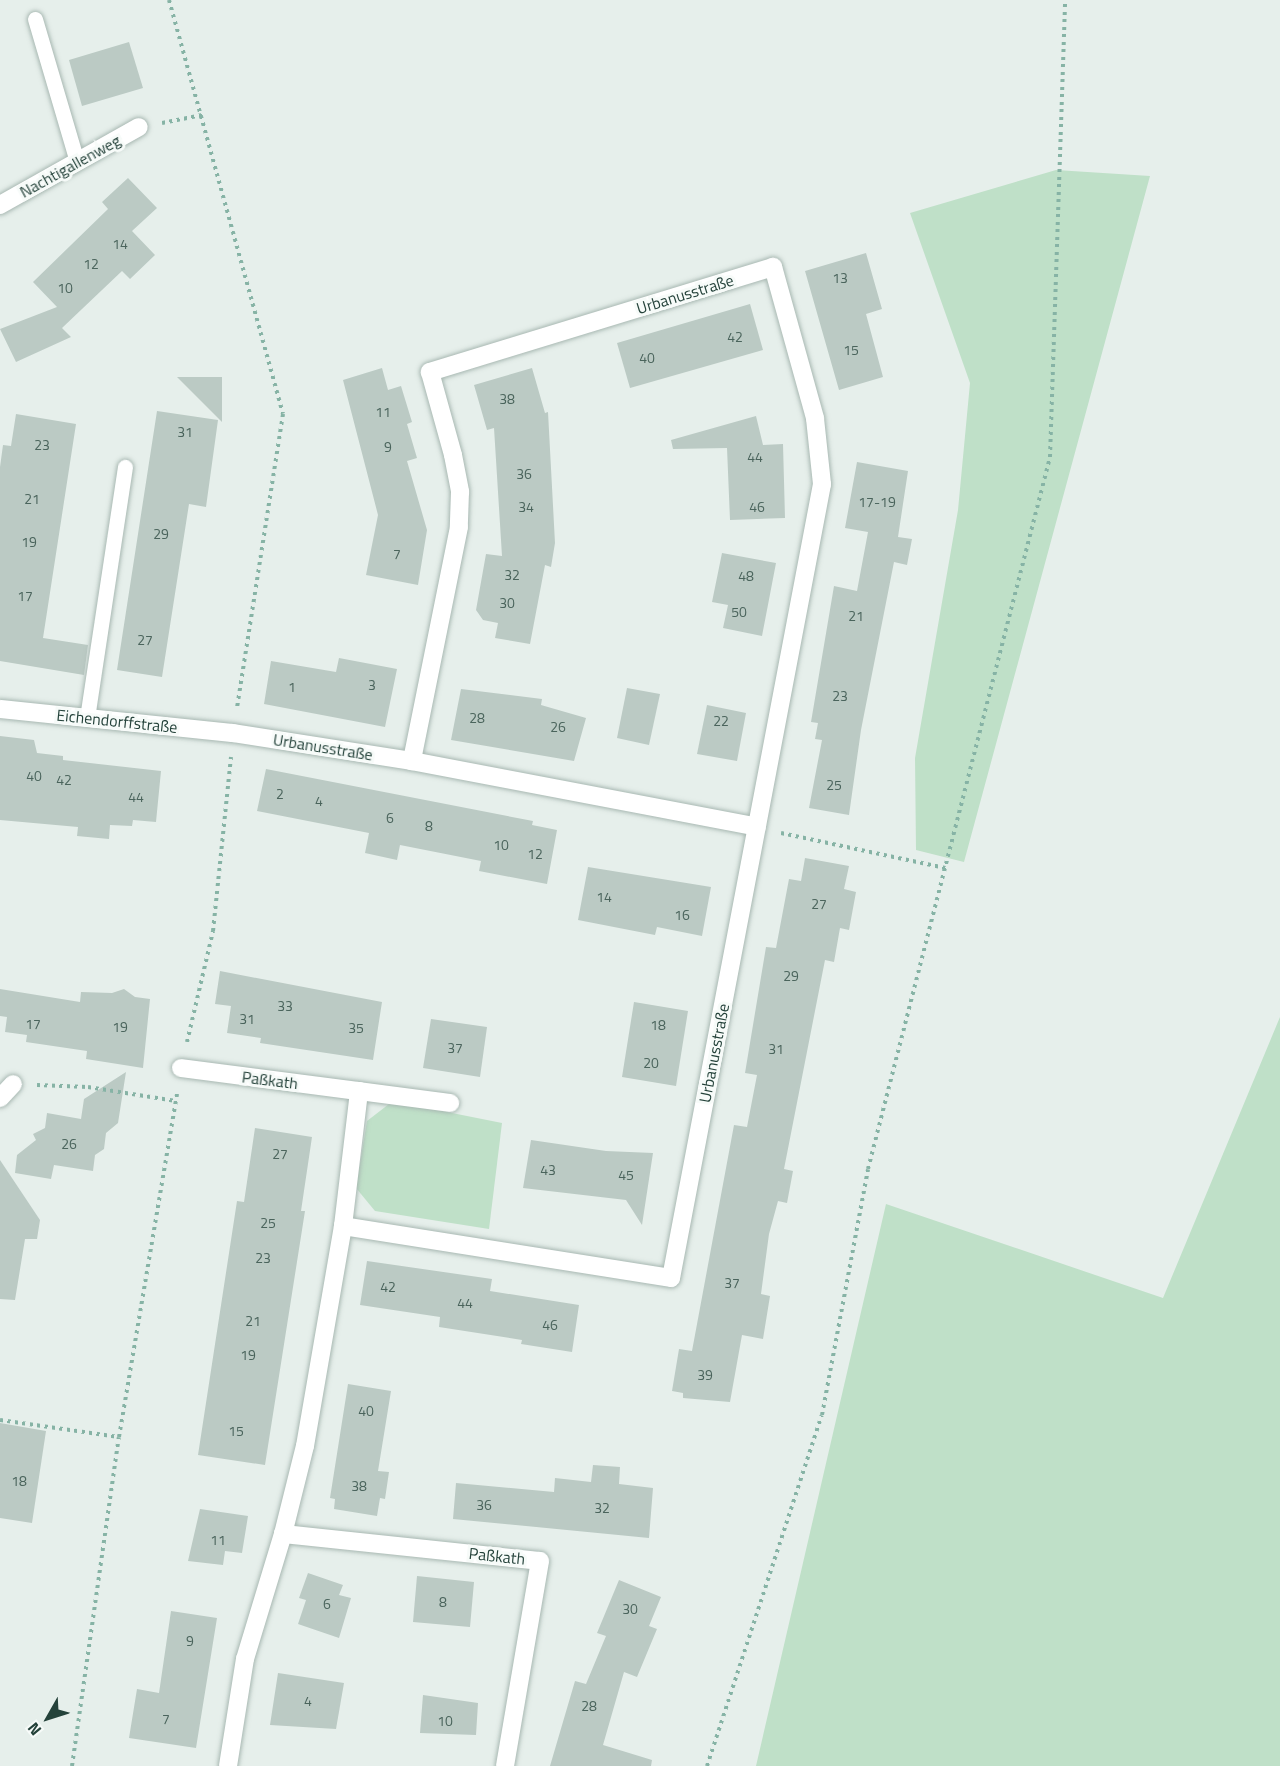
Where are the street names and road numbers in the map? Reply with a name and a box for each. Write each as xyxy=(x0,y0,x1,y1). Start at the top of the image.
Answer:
street label: Nachtigallenweg xyxy=(16,130,124,202)
street label: Urbanusstraße xyxy=(634,270,736,318)
street label: Eichendorffstraße xyxy=(56,705,178,737)
street label: Urbanusstraße xyxy=(272,730,374,764)
street label: Urbanusstraße xyxy=(695,1002,733,1104)
street label: Paßkath xyxy=(241,1067,299,1093)
street label: Paßkath xyxy=(468,1544,526,1568)

